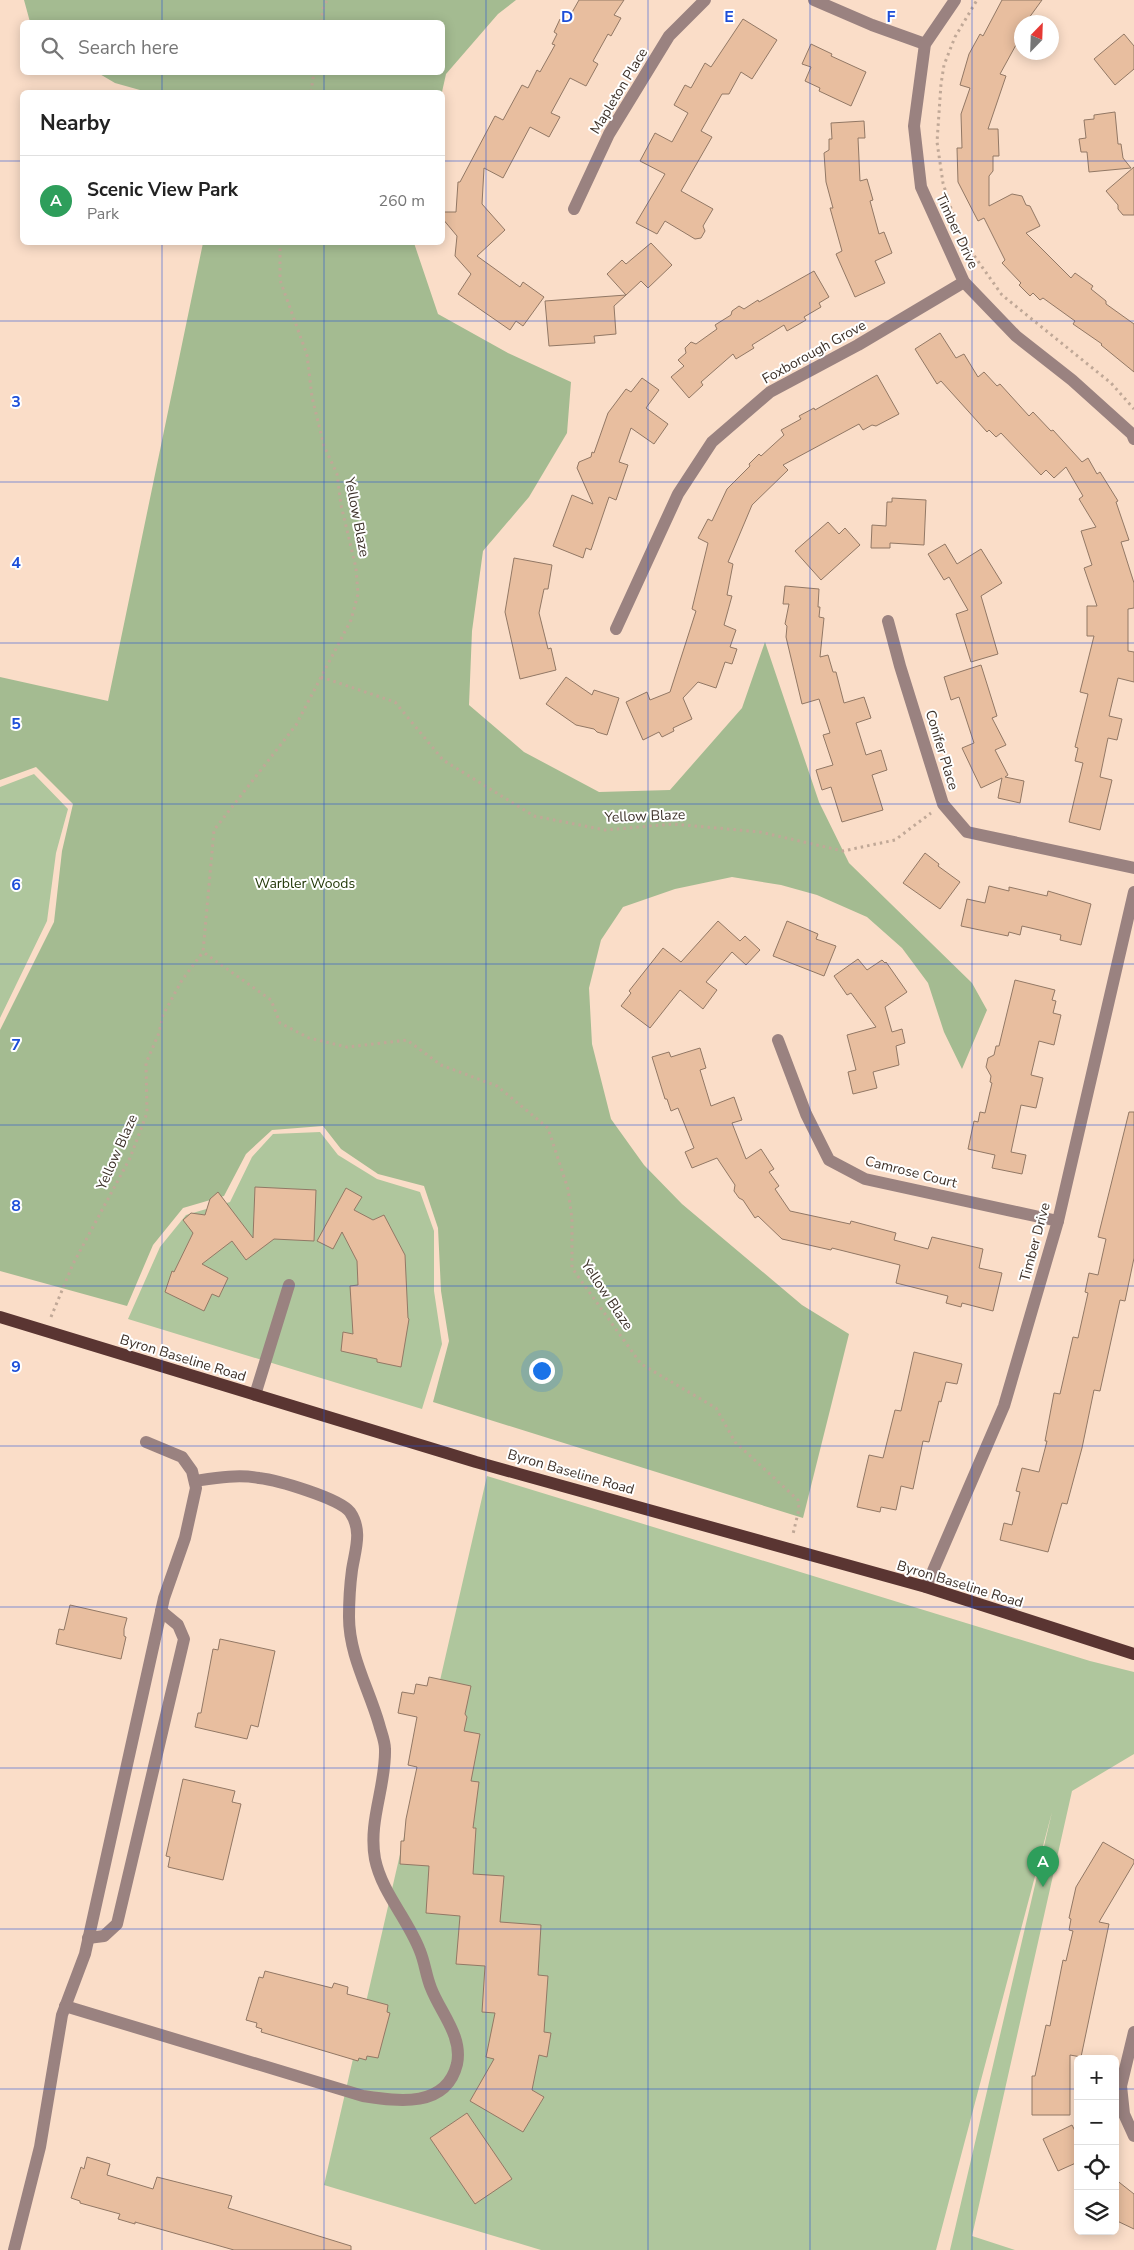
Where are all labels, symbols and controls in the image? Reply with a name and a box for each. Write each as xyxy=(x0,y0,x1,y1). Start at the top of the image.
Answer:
text: D xyxy=(561,6,573,28)
text: E xyxy=(724,6,734,28)
text: F xyxy=(887,6,896,28)
north arrow xyxy=(1014,15,1059,60)
search box xyxy=(20,20,445,75)
icon: search xyxy=(38,34,66,62)
text: Search here xyxy=(78,35,179,61)
street label: Mapleton Place xyxy=(586,44,652,138)
text: Nearby xyxy=(40,109,110,137)
text: Scenic View Park xyxy=(87,177,238,203)
text: A xyxy=(50,190,62,212)
text: 260 m xyxy=(378,190,425,212)
street label: Timber Drive xyxy=(931,190,983,272)
text: Park xyxy=(87,203,119,225)
street label: Foxborough Grove xyxy=(759,316,869,388)
text: 3 xyxy=(11,391,21,413)
street label: Yellow Blaze xyxy=(340,475,374,558)
text: 4 xyxy=(11,552,21,574)
street label: Conifer Place xyxy=(921,708,963,792)
text: 5 xyxy=(11,713,21,735)
street label: Yellow Blaze xyxy=(603,805,686,827)
text: 6 xyxy=(11,874,21,896)
park label: Warbler Woods xyxy=(255,874,355,893)
text: 7 xyxy=(11,1034,21,1056)
street label: Yellow Blaze xyxy=(91,1111,142,1194)
street label: Camrose Court xyxy=(863,1151,959,1193)
text: 8 xyxy=(11,1195,21,1217)
street label: Timber Drive xyxy=(1015,1200,1055,1284)
street label: Yellow Blaze xyxy=(576,1255,637,1334)
street label: Byron Baseline Road xyxy=(118,1330,248,1386)
text: 9 xyxy=(11,1356,21,1378)
your location xyxy=(529,1358,555,1384)
street label: Byron Baseline Road xyxy=(505,1445,637,1499)
street label: Byron Baseline Road xyxy=(895,1556,1025,1612)
pin: A xyxy=(1027,1846,1059,1887)
map controls xyxy=(1074,2055,1119,2235)
button: + xyxy=(1074,2055,1119,2100)
button: − xyxy=(1074,2100,1119,2145)
button: locate xyxy=(1074,2145,1119,2190)
button: layers xyxy=(1074,2190,1119,2235)

